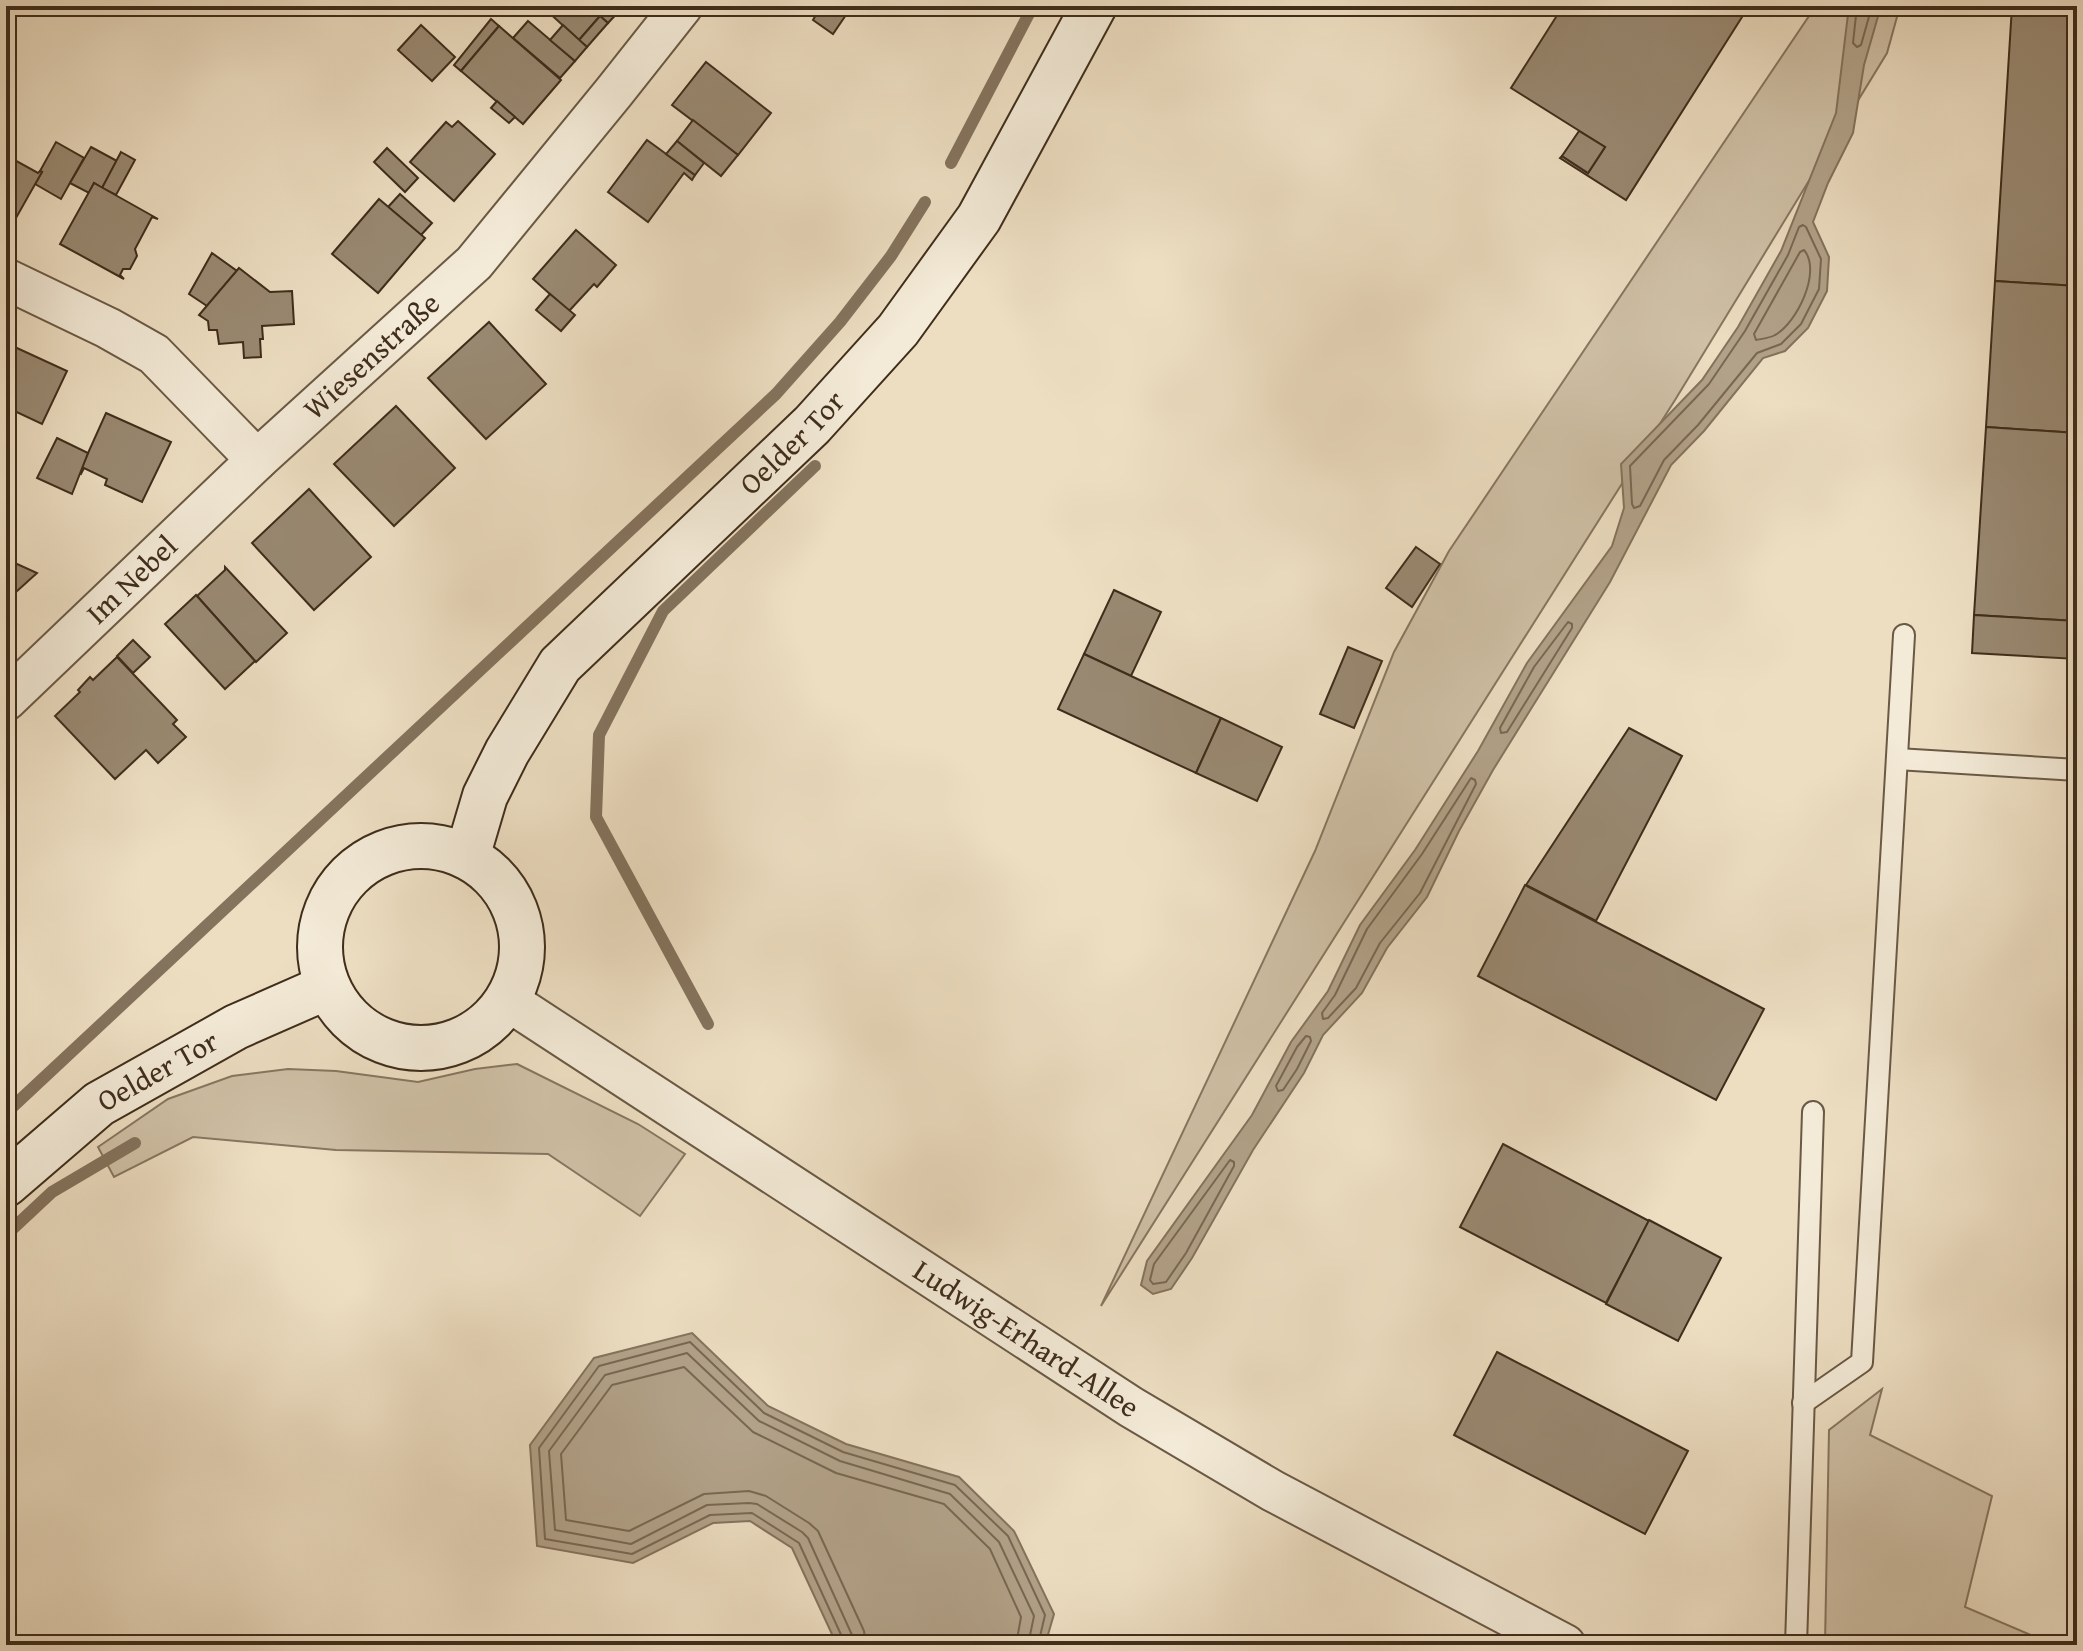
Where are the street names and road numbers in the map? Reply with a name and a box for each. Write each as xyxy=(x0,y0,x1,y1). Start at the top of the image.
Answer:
street label: Wiesenstraße xyxy=(293,281,449,429)
street label: Oelder Tor xyxy=(729,380,854,505)
street label: Im Nebel xyxy=(75,524,187,634)
street label: Oelder Tor xyxy=(88,1018,226,1122)
street label: Ludwig-Erhard-Allee xyxy=(905,1248,1149,1428)

